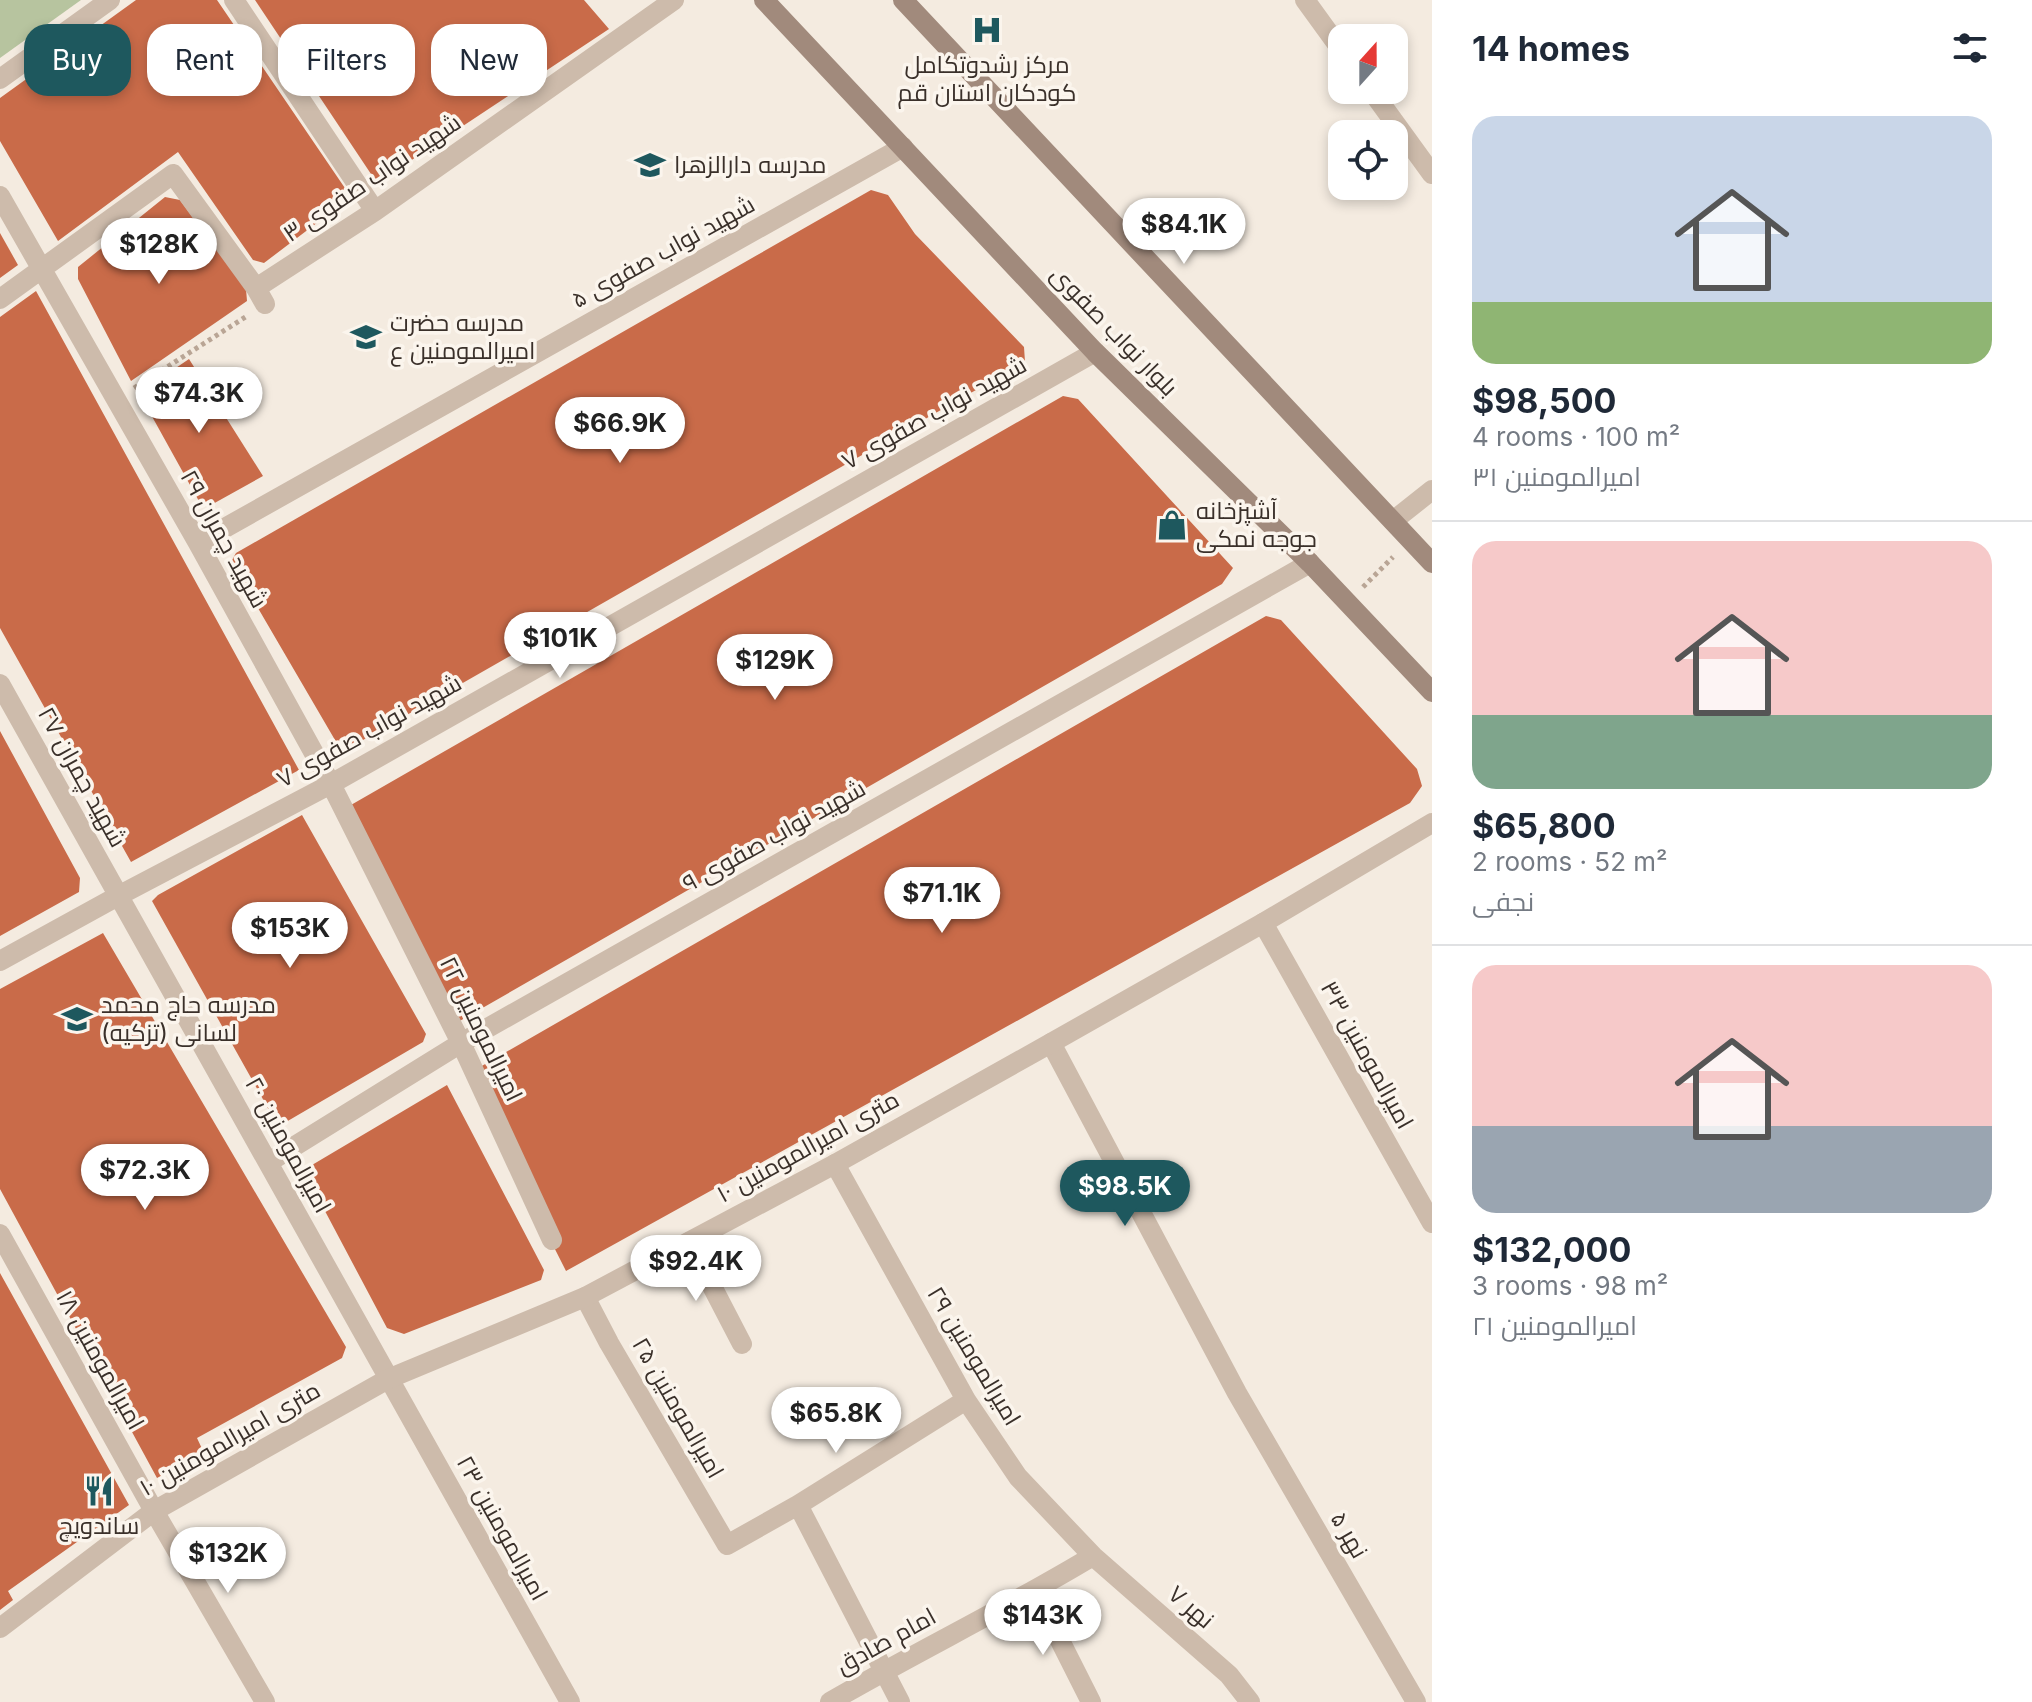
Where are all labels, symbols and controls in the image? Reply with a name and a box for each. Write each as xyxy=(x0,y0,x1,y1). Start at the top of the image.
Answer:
hospital icon: مرکز رشدوتکامل کودکان استان قم xyxy=(970,13,1004,47)
chip: Buy xyxy=(24,24,131,96)
chip: Rent xyxy=(147,24,262,96)
chip: Filters xyxy=(278,24,415,96)
chip: New xyxy=(431,24,547,96)
north arrow xyxy=(1328,24,1408,104)
map controls xyxy=(1328,24,1408,200)
icon: filters xyxy=(1948,26,1992,70)
text: 14 homes xyxy=(1472,28,1630,69)
place label: مرکز رشدوتکامل کودکان استان قم xyxy=(898,50,1076,109)
street label: شهید نواب صفوی ۳ xyxy=(277,107,466,248)
button: locate xyxy=(1328,120,1408,200)
school or university icon: مدرسه دارالزهرا xyxy=(633,148,667,182)
place label: مدرسه دارالزهرا xyxy=(674,150,826,179)
icon: home xyxy=(1660,168,1804,312)
street label: شهید نواب صفوی ۵ xyxy=(566,189,759,314)
pin: $84.1K xyxy=(1119,198,1249,266)
text: $84.1K xyxy=(1141,208,1227,239)
pin: $128K xyxy=(103,218,215,286)
text: $128K xyxy=(119,228,199,259)
street label: بلوار نواب صفوی xyxy=(1045,259,1184,402)
place label: مدرسه حضرت امیرالمومنین ع xyxy=(390,308,536,367)
school or university icon: مدرسه حضرت امیرالمومنین ع xyxy=(349,320,383,354)
street label: شهید نواب صفوی ۷ xyxy=(836,350,1031,475)
pin: $74.3K xyxy=(134,367,264,435)
text: $74.3K xyxy=(154,377,244,408)
text: $98,500 xyxy=(1472,380,1616,421)
pin: $66.9K xyxy=(555,397,685,465)
text: $66.9K xyxy=(573,407,667,438)
text: 4 rooms · 100 m² xyxy=(1472,421,1680,452)
text: امیرالمومنین ۳۱ xyxy=(1472,461,1641,492)
street label: شهید چمران ۲۹ xyxy=(173,465,274,614)
place label: آشپزخانه جوجه نمکی xyxy=(1196,496,1317,553)
shop icon: آشپزخانه جوجه نمکی xyxy=(1155,508,1189,542)
icon: home xyxy=(1660,593,1804,737)
pin: $101K xyxy=(504,612,616,680)
text: $101K xyxy=(522,622,598,653)
pin: $129K xyxy=(719,634,831,702)
text: $129K xyxy=(735,644,815,675)
street label: شهید نواب صفوی ۷ xyxy=(271,668,466,793)
street label: شهید چمران ۲۷ xyxy=(30,702,133,853)
street label: شهید نواب صفوی ۹ xyxy=(677,773,870,898)
text: $65,800 xyxy=(1472,805,1616,846)
text: 2 rooms · 52 m² xyxy=(1472,846,1668,877)
pin: $71.1K xyxy=(877,867,1007,935)
text: $71.1K xyxy=(902,877,982,908)
text: نجفی xyxy=(1472,886,1534,917)
pin: $153K xyxy=(234,902,346,970)
text: $153K xyxy=(250,912,330,943)
street label: امیرالمومنین ۲۲ xyxy=(434,952,529,1106)
street label: امیرالمومنین ۳۳ xyxy=(1315,976,1420,1134)
place label: مدرسه حاج محمد لسانی (تزکیه) xyxy=(101,990,276,1047)
school or university icon: مدرسه حاج محمد لسانی (تزکیه) xyxy=(60,1002,94,1036)
icon: home xyxy=(1660,1017,1804,1161)
street label: امیرالمومنین ۲۰ xyxy=(239,1072,338,1218)
street label: ۱۰ متری امیرالمومنین xyxy=(712,1085,904,1209)
pin: $72.3K xyxy=(80,1144,210,1212)
text: $72.3K xyxy=(99,1154,191,1185)
pin: $98.5K xyxy=(1060,1160,1190,1228)
text: $98.5K xyxy=(1078,1170,1172,1201)
text: $132,000 xyxy=(1472,1229,1631,1270)
pin: $92.4K xyxy=(631,1235,761,1303)
text: $92.4K xyxy=(648,1245,744,1276)
text: 3 rooms · 98 m² xyxy=(1472,1270,1668,1301)
street label: امیرالمومنین ۲۹ xyxy=(921,1281,1027,1431)
street label: امیرالمومنین ۱۸ xyxy=(50,1285,151,1434)
text: امیرالمومنین ۲۱ xyxy=(1472,1310,1637,1341)
street label: امیرالمومنین ۲۵ xyxy=(626,1332,731,1483)
street label: ۱۰ متری امیرالمومنین xyxy=(134,1375,325,1502)
pin: $65.8K xyxy=(771,1387,901,1455)
text: $65.8K xyxy=(789,1397,883,1428)
street label: امیرالمومنین ۲۳ xyxy=(451,1450,554,1605)
restaurant icon: ساندویچ xyxy=(82,1474,116,1508)
street label: نهر ۵ xyxy=(1325,1506,1374,1563)
place label: ساندویچ xyxy=(59,1511,139,1542)
pin: $132K xyxy=(172,1527,284,1595)
text: $132K xyxy=(188,1537,268,1568)
street label: نهر ۷ xyxy=(1162,1579,1220,1634)
pin: $143K xyxy=(987,1589,1099,1657)
text: $143K xyxy=(1002,1599,1084,1630)
street label: امام صادق xyxy=(831,1601,942,1682)

